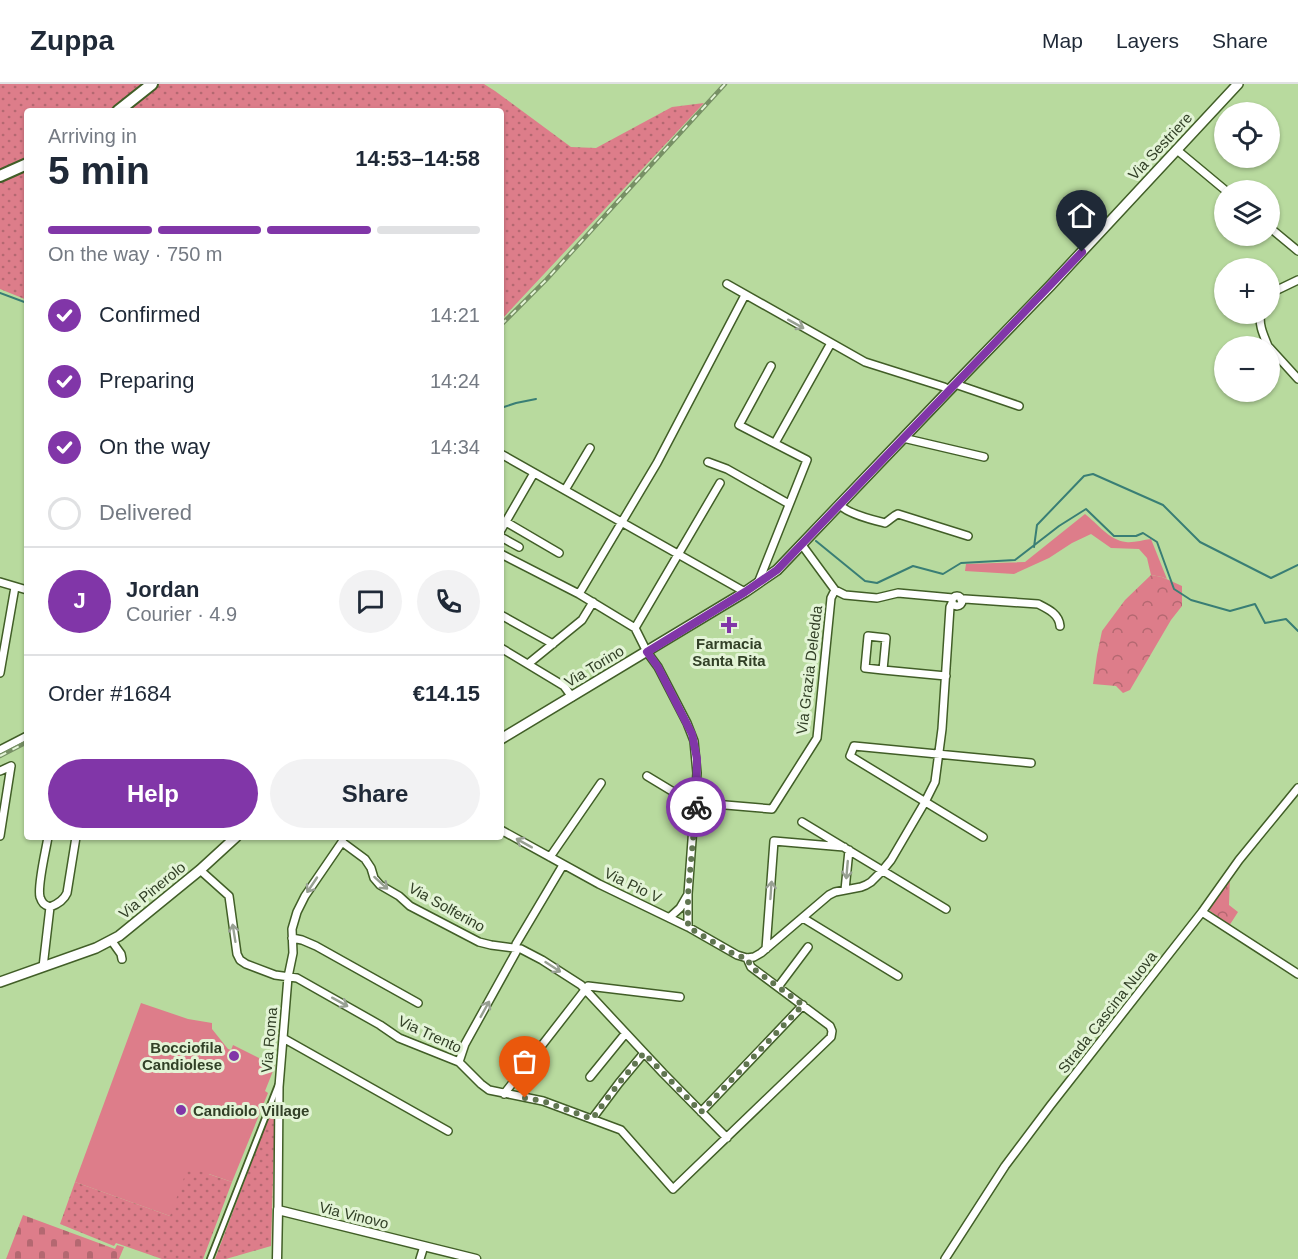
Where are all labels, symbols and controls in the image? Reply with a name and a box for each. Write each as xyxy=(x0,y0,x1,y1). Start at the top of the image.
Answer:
text: Zuppa xyxy=(30,25,114,56)
text: Map xyxy=(1042,29,1083,52)
text: Layers xyxy=(1116,29,1179,52)
text: Share xyxy=(1212,29,1268,52)
map controls xyxy=(1214,102,1280,402)
button: locate xyxy=(1214,102,1280,168)
street label: Via Sestriere xyxy=(1125,109,1195,183)
text: Arriving in xyxy=(48,125,137,147)
text: 14:53–14:58 xyxy=(355,146,480,171)
text: 5 min xyxy=(48,149,150,192)
button: layers xyxy=(1214,180,1280,246)
pin xyxy=(1056,190,1107,252)
icon: home xyxy=(1065,199,1098,232)
text: On the way · 750 m xyxy=(48,243,223,265)
button: + xyxy=(1214,258,1280,324)
icon: check xyxy=(48,299,81,332)
text: Confirmed xyxy=(99,302,200,327)
text: 14:21 xyxy=(430,304,480,326)
one-way arrow xyxy=(787,318,804,330)
button: − xyxy=(1214,336,1280,402)
icon: check xyxy=(48,365,81,398)
text: Preparing xyxy=(99,368,194,393)
text: 14:24 xyxy=(430,370,480,392)
icon: check xyxy=(48,431,81,464)
text: On the way xyxy=(99,434,210,459)
text: 14:34 xyxy=(430,436,480,458)
text: Delivered xyxy=(99,500,192,525)
button: chat xyxy=(339,570,402,633)
button: phone xyxy=(417,570,480,633)
text: Jordan xyxy=(126,577,199,602)
text: J xyxy=(73,588,86,613)
text: Courier · 4.9 xyxy=(126,603,237,625)
street label: Via Grazia Deledda xyxy=(793,604,825,735)
marker: Farmacia Santa Rita xyxy=(722,618,736,632)
place label: Farmacia Santa Rita xyxy=(692,635,766,669)
street label: Via Torino xyxy=(561,642,627,690)
text: Order #1684 xyxy=(48,681,172,706)
text: €14.15 xyxy=(413,681,480,706)
button: Help xyxy=(48,759,258,828)
button: Share xyxy=(270,759,480,828)
courier xyxy=(666,777,726,837)
icon: bike xyxy=(680,791,713,824)
one-way arrow xyxy=(515,837,533,848)
street label: Via Pinerolo xyxy=(115,858,189,922)
one-way arrow xyxy=(841,860,852,880)
street label: Via Pio V xyxy=(602,864,664,906)
one-way arrow xyxy=(373,876,388,890)
one-way arrow xyxy=(306,877,318,893)
street label: Via Solferino xyxy=(406,879,488,935)
one-way arrow xyxy=(765,881,776,901)
one-way arrow xyxy=(228,923,239,943)
street label: Strada Cascina Nuova xyxy=(1054,947,1160,1076)
one-way arrow xyxy=(544,961,561,973)
one-way arrow xyxy=(332,997,349,1009)
one-way arrow xyxy=(479,1001,491,1018)
street label: Via Roma xyxy=(258,1006,280,1073)
street label: Via Trento xyxy=(396,1012,464,1056)
pin xyxy=(499,1036,550,1098)
place label: Bocciofila Candiolese xyxy=(142,1039,223,1073)
icon: bag xyxy=(508,1045,541,1078)
marker: Bocciofila Candiolese xyxy=(227,1049,241,1063)
place label: Candiolo Village xyxy=(193,1102,309,1119)
marker: Candiolo Village xyxy=(174,1103,188,1117)
street label: Via Vinovo xyxy=(317,1198,391,1232)

